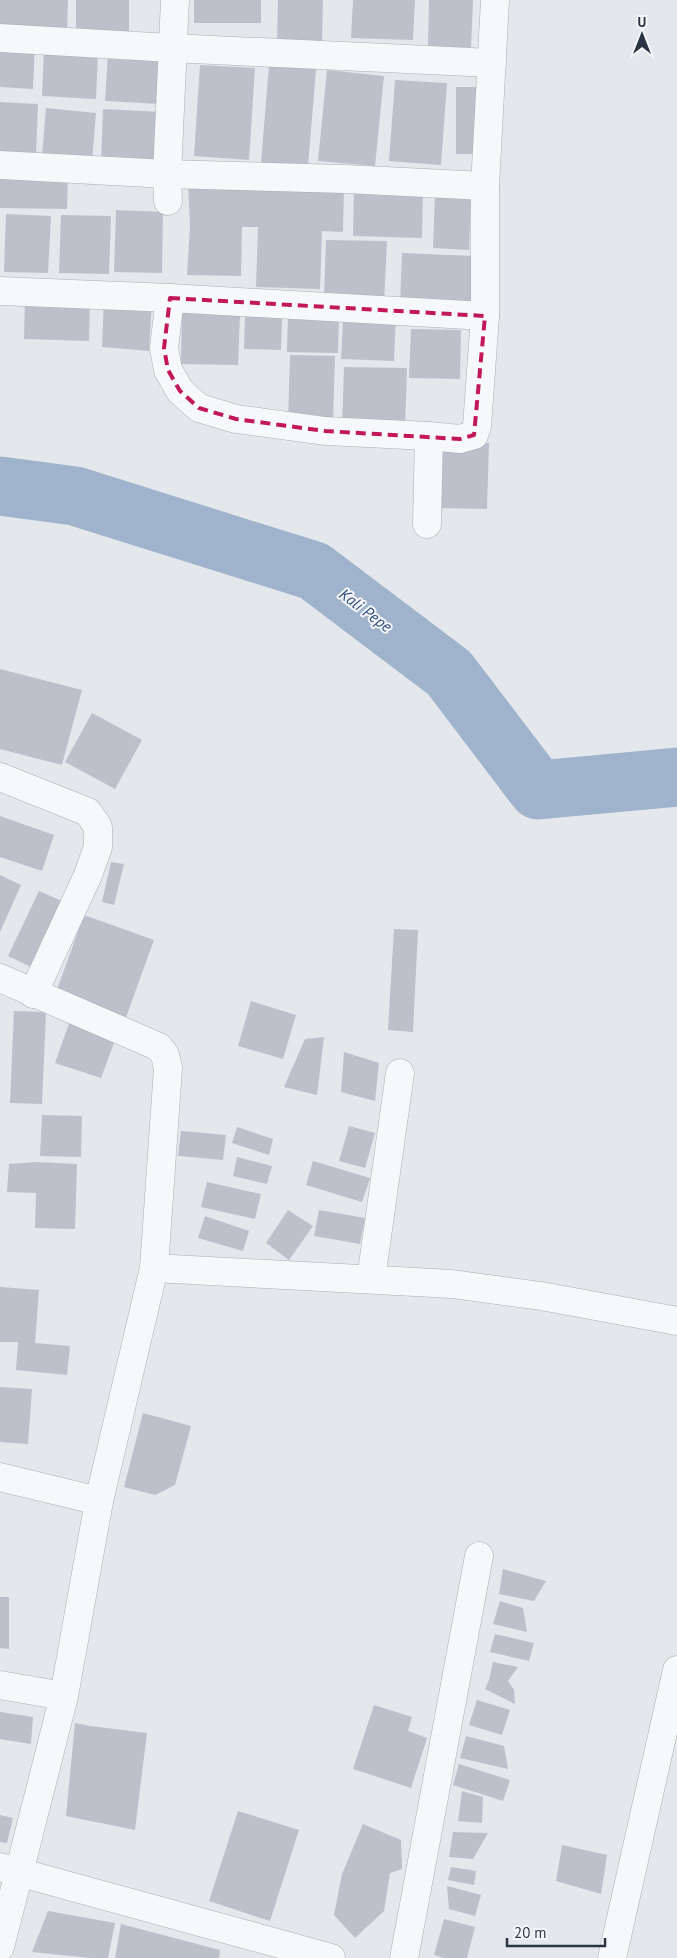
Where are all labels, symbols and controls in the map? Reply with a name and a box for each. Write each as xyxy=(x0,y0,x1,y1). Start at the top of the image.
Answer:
north arrow xyxy=(617,10,667,60)
text: U xyxy=(638,13,646,31)
water label: Kali Pepe xyxy=(336,584,397,637)
scale bar xyxy=(507,1916,604,1948)
text: 20 m xyxy=(514,1923,547,1942)

